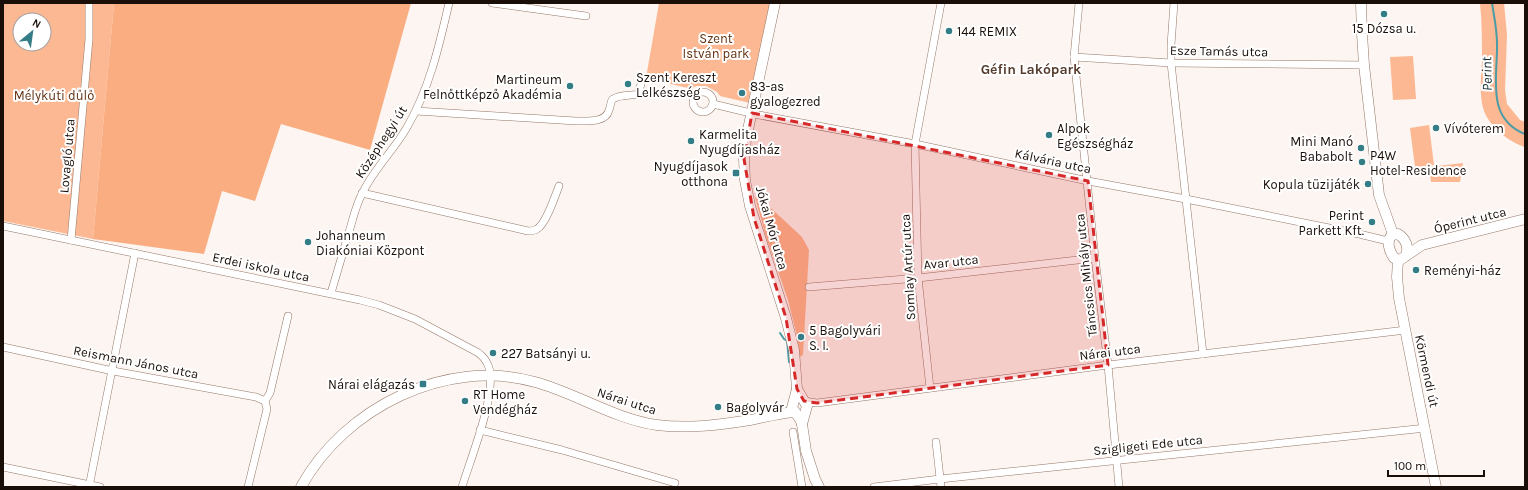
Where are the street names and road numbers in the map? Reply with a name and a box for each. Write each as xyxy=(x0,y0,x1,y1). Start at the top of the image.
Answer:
street label: Esze Tamás utca xyxy=(1170,43,1268,59)
street label: Középhegyi út xyxy=(352,103,410,181)
street label: Lovagló utca xyxy=(56,118,78,194)
street label: Kálvária utca xyxy=(1013,146,1093,176)
street label: Jókai Mór utca xyxy=(753,184,791,272)
street label: Óperint utca xyxy=(1432,203,1508,236)
street label: Somlay Artúr utca xyxy=(898,213,918,321)
street label: Táncsics Mihály utca xyxy=(1072,213,1100,337)
street label: Erdei iskola utca xyxy=(211,249,311,285)
street label: Avar utca xyxy=(923,252,979,272)
street label: Körmendi út xyxy=(1412,333,1442,409)
street label: Nárai utca xyxy=(1079,341,1141,363)
street label: Reismann János utca xyxy=(72,342,200,382)
street label: Nárai utca xyxy=(595,384,659,418)
street label: Szigligeti Ede utca xyxy=(1093,432,1203,458)

